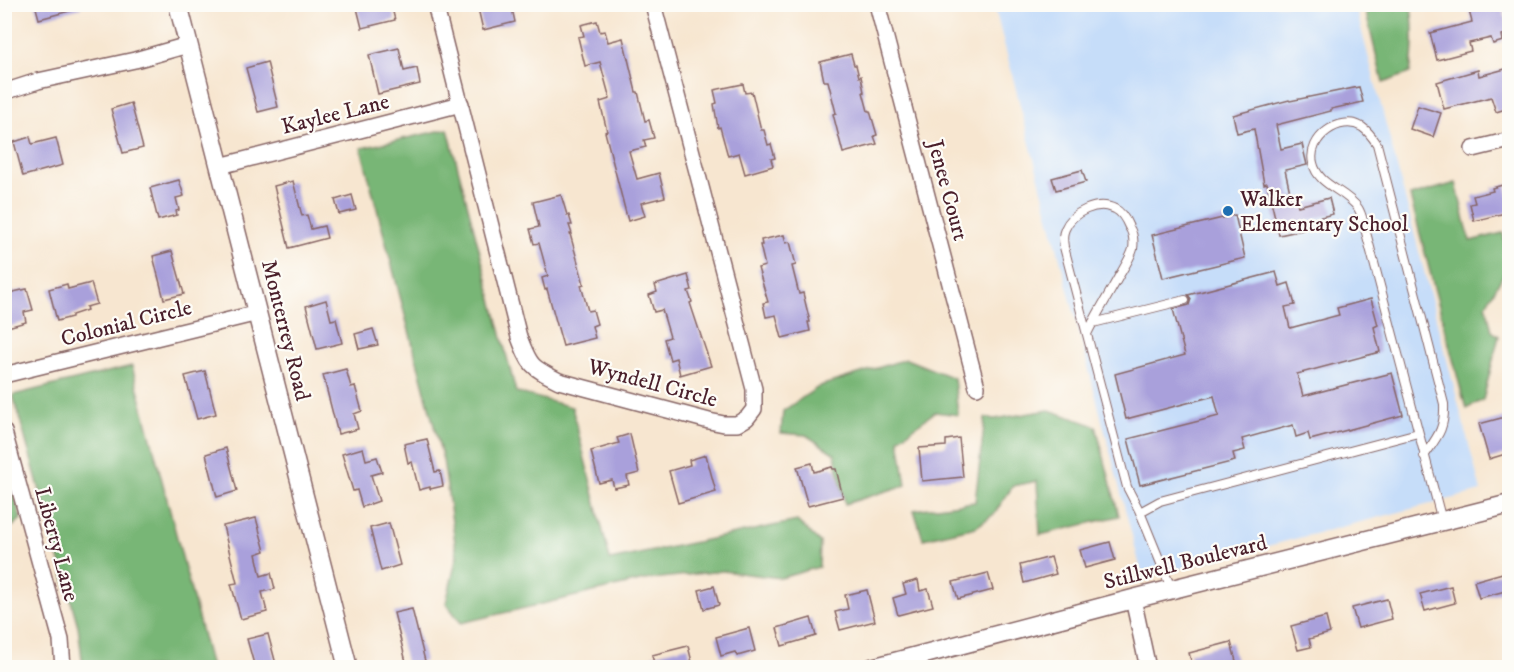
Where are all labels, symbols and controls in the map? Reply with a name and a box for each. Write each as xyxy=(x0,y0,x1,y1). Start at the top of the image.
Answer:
street label: Kaylee Lane xyxy=(279,88,392,141)
street label: Jenee Court xyxy=(921,135,974,244)
place label: Walker Elementary School xyxy=(1239,186,1409,238)
marker: Walker Elementary School xyxy=(1221,204,1235,218)
street label: Monterrey Road xyxy=(255,257,316,404)
street label: Colonial Circle xyxy=(58,294,195,353)
street label: Wyndell Circle xyxy=(584,353,720,414)
street label: Liberty Lane xyxy=(28,484,85,604)
street label: Stillwell Boulevard xyxy=(1101,529,1270,596)

